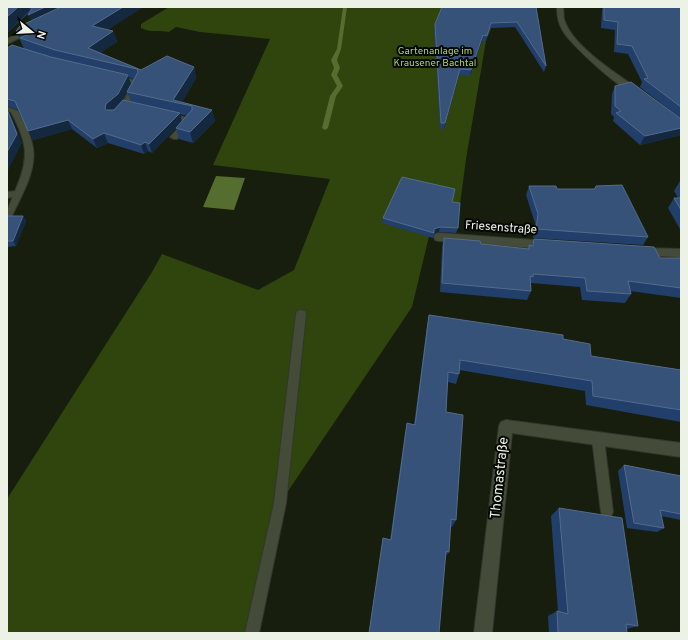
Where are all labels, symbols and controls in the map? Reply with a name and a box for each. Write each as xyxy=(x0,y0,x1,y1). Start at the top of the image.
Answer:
north arrow xyxy=(12,12,52,52)
text: N xyxy=(33,29,48,41)
park label: Gartenanlage im Krausener Bachtal xyxy=(394,45,476,70)
street label: Friesenstraße xyxy=(464,218,538,238)
street label: Thomastraße xyxy=(487,436,513,520)

